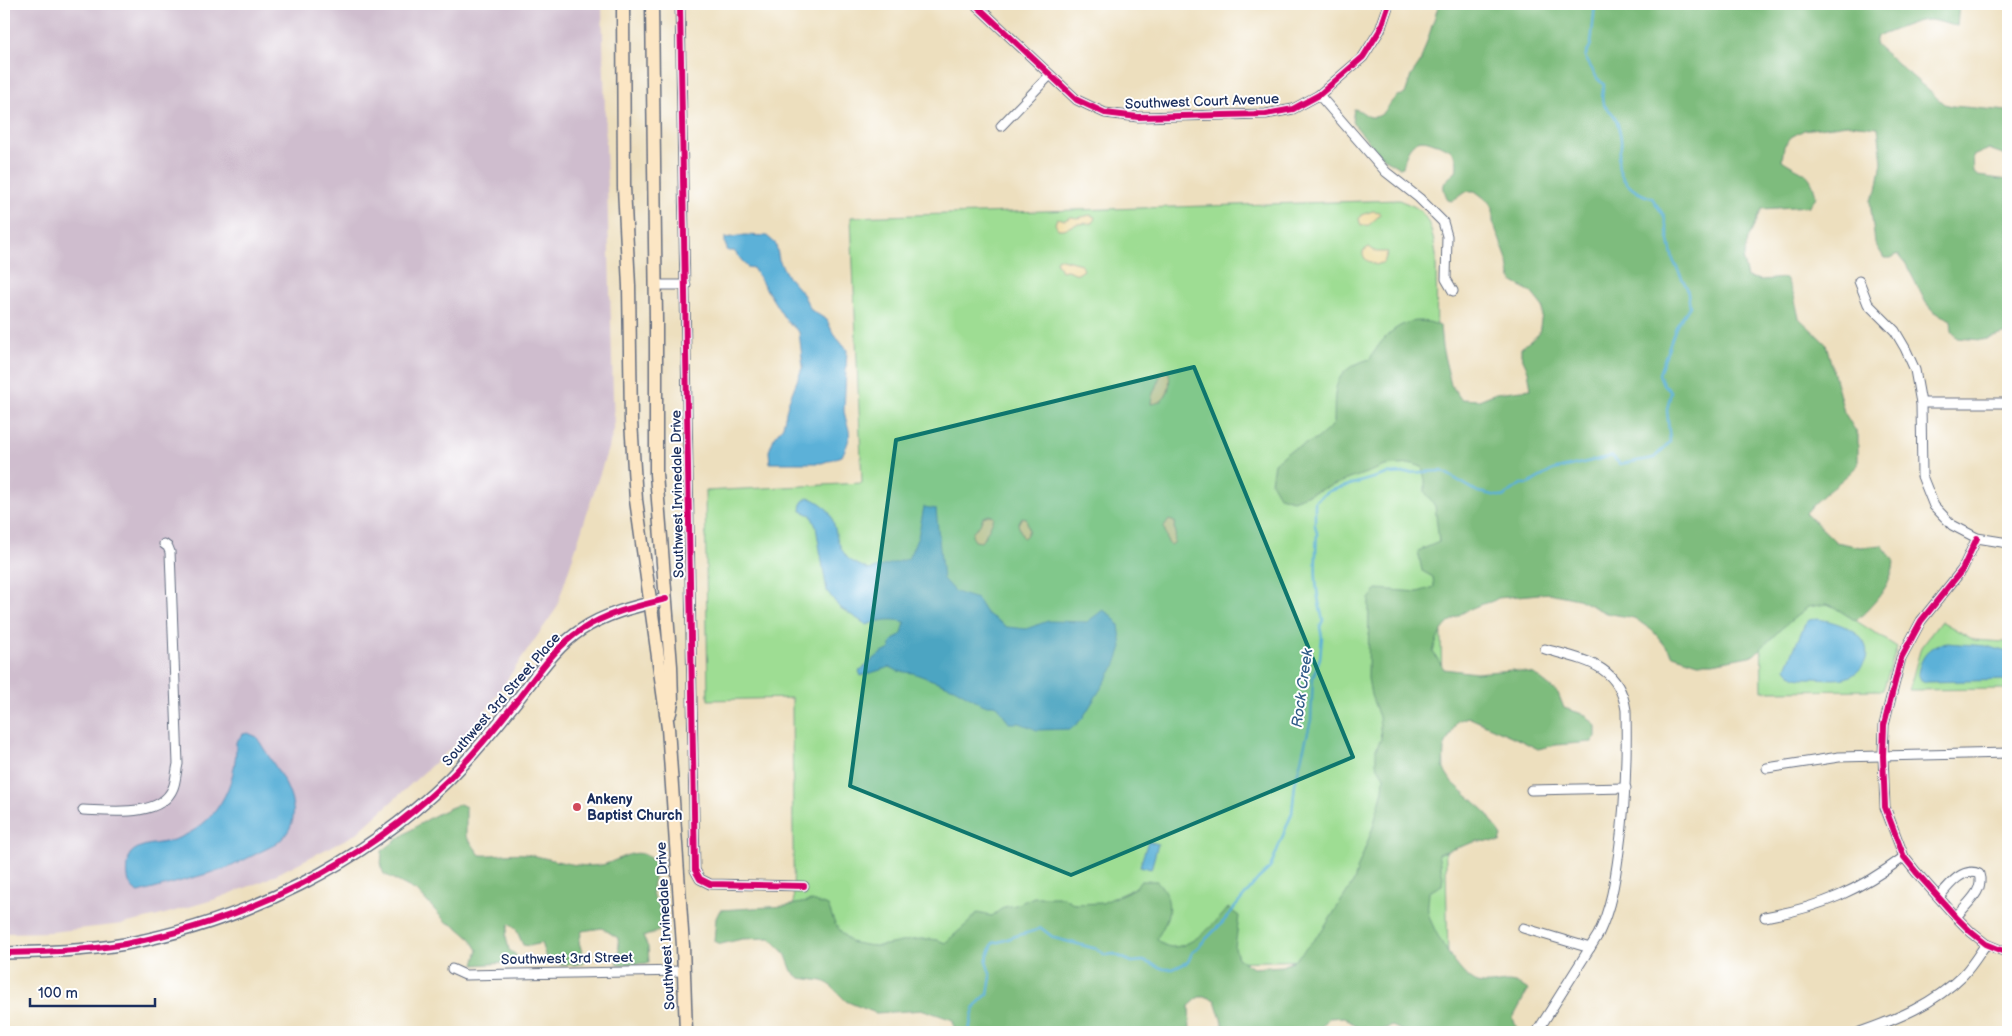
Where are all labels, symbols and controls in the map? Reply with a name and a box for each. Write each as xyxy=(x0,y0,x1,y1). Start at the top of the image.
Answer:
street label: Southwest Court Avenue xyxy=(1125,90,1279,113)
street label: Southwest Irvinedale Drive xyxy=(668,410,687,578)
street label: Southwest 3rd Street Place xyxy=(439,629,564,770)
water label: Rock Creek xyxy=(1288,647,1318,729)
place label: Ankeny Baptist Church xyxy=(586,791,682,824)
marker: Ankeny Baptist Church xyxy=(571,801,583,813)
street label: Southwest Irvinedale Drive xyxy=(653,842,678,1010)
street label: Southwest 3rd Street xyxy=(501,949,634,968)
scale bar xyxy=(30,976,155,1008)
text: 100 m xyxy=(38,984,78,1003)

